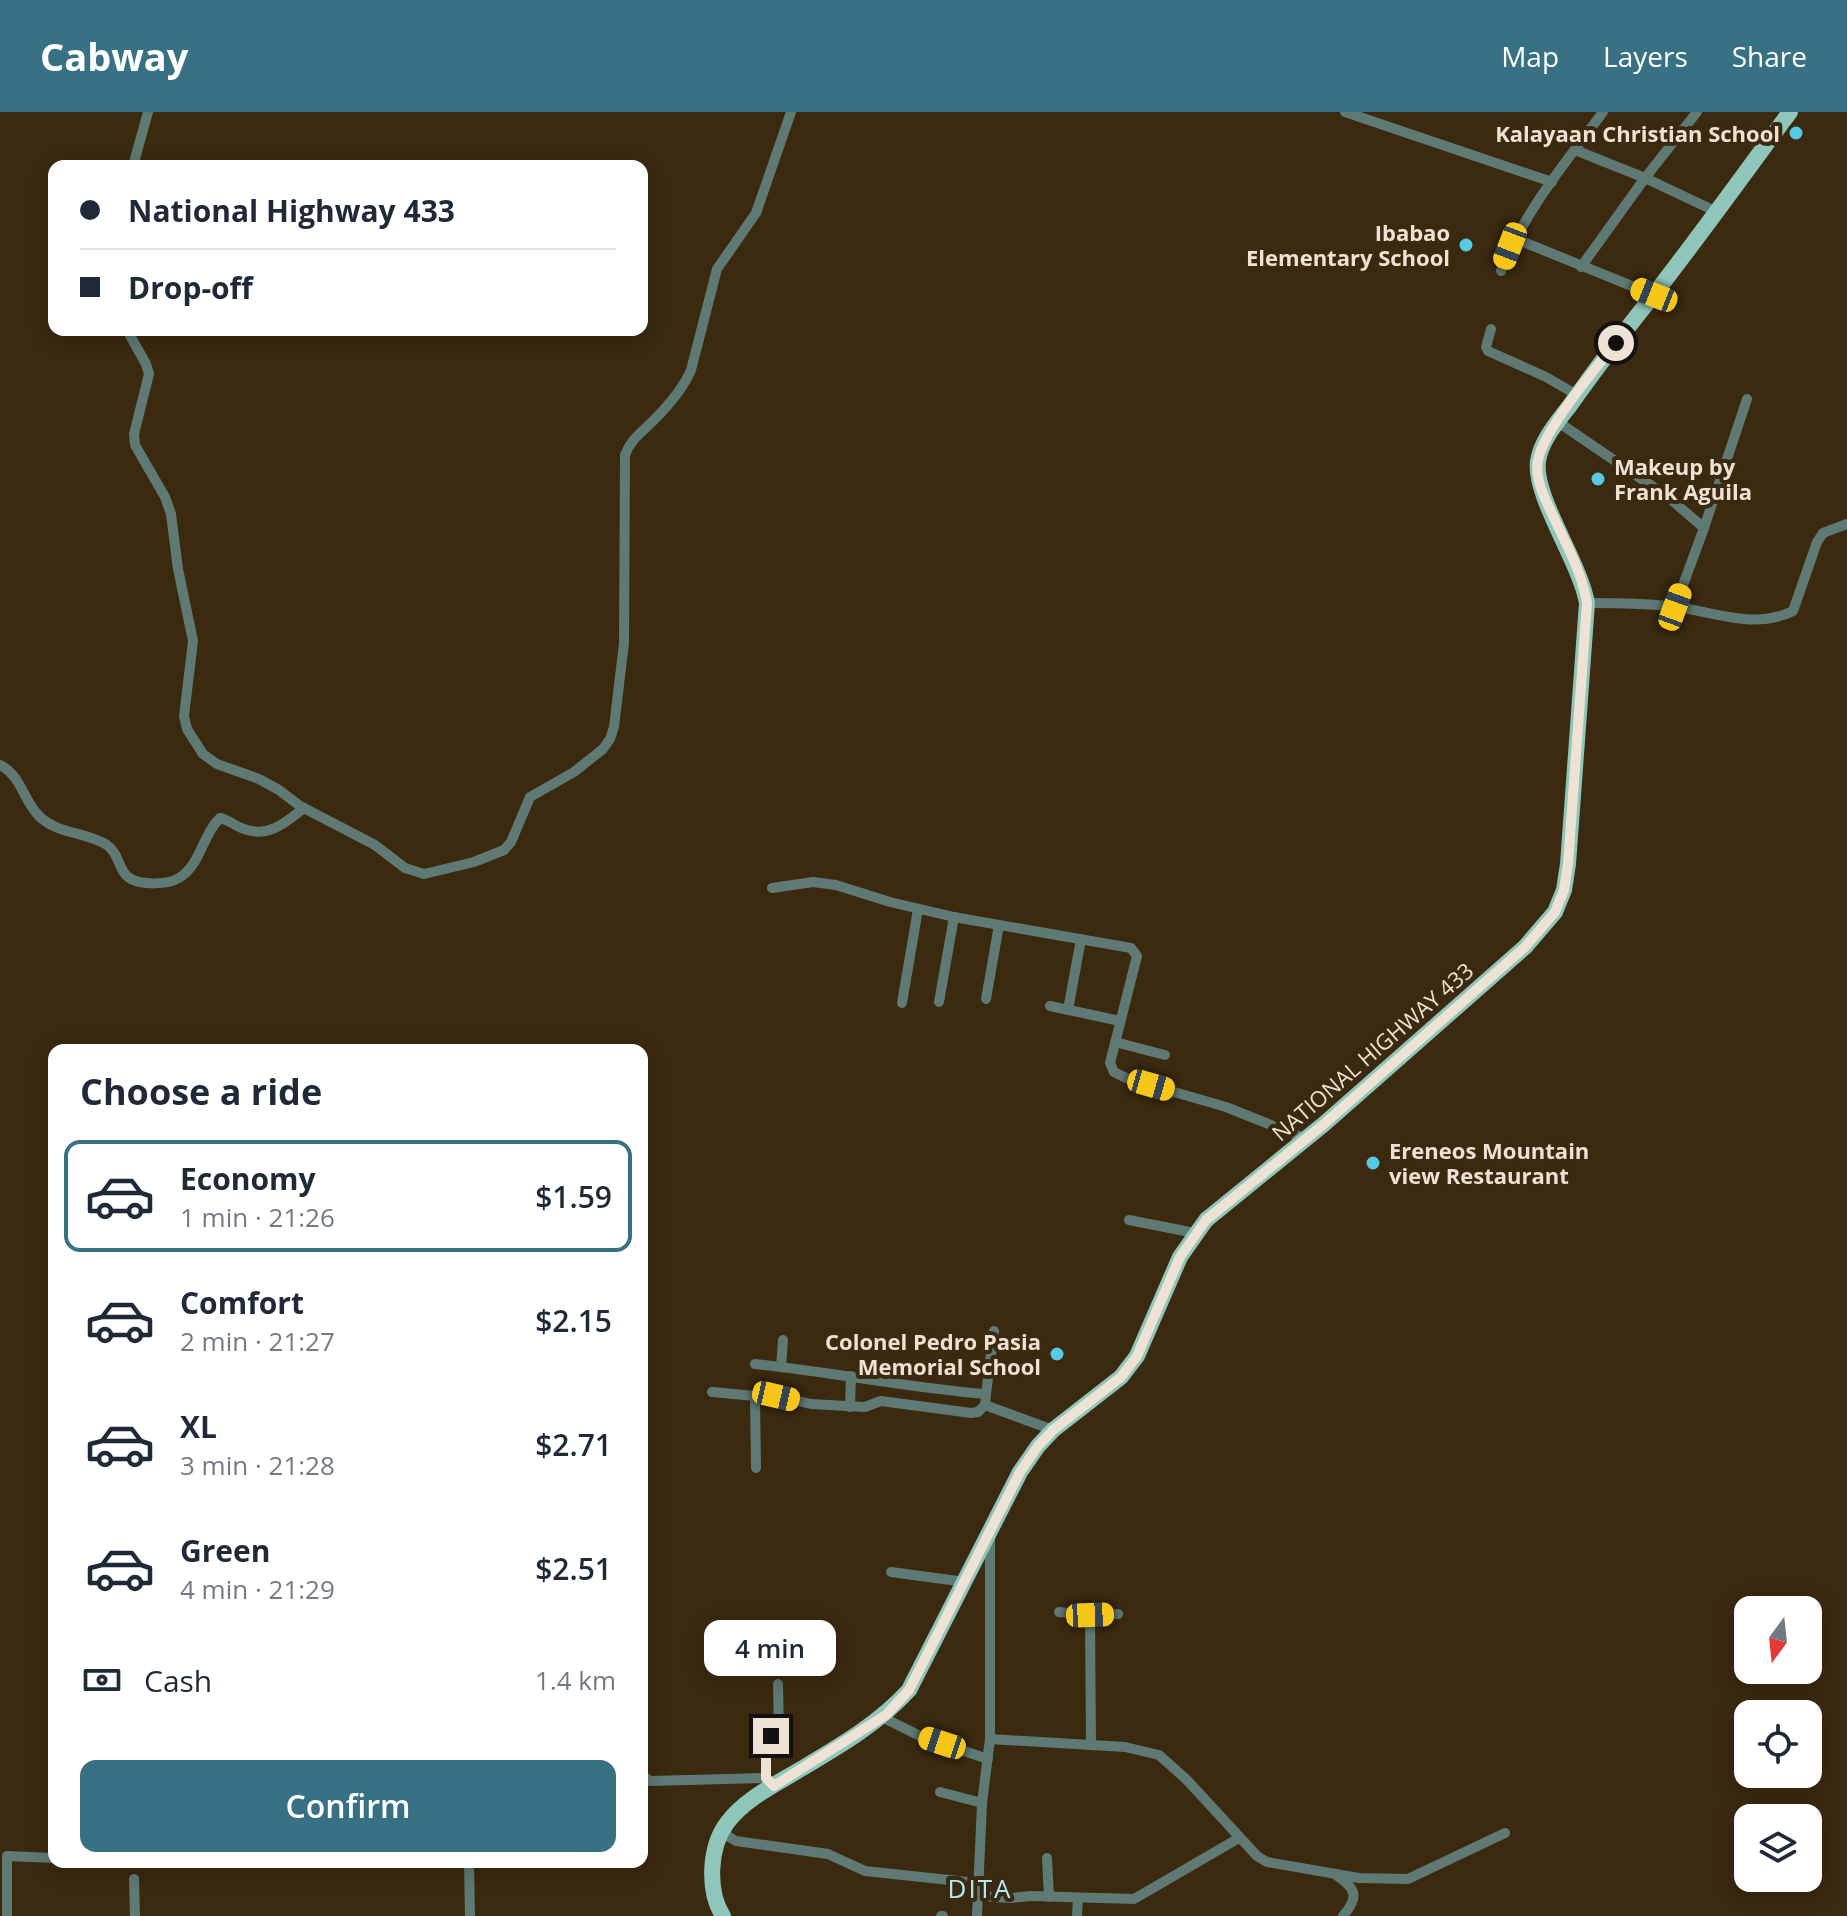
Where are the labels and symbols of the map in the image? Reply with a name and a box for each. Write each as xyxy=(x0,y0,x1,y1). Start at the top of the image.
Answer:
place label: Kalayaan Christian School xyxy=(1495,118,1780,148)
marker: Kalayaan Christian School xyxy=(1787,124,1805,142)
place label: Ibabao Elementary School xyxy=(1246,217,1450,272)
car xyxy=(1490,219,1530,273)
marker: Ibabao Elementary School xyxy=(1457,236,1475,254)
car xyxy=(1627,275,1681,315)
route start xyxy=(1598,325,1634,361)
place label: Makeup by Frank Aguila xyxy=(1614,451,1752,506)
marker: Makeup by Frank Aguila xyxy=(1589,470,1607,488)
car xyxy=(1656,580,1694,634)
street label: NATIONAL HIGHWAY 433 xyxy=(1265,955,1479,1147)
car xyxy=(1125,1067,1177,1103)
place label: Ereneos Mountain view Restaurant xyxy=(1389,1135,1589,1190)
marker: Ereneos Mountain view Restaurant xyxy=(1364,1154,1382,1172)
place label: Colonel Pedro Pasia Memorial School xyxy=(825,1326,1041,1381)
marker: Colonel Pedro Pasia Memorial School xyxy=(1048,1345,1066,1363)
car xyxy=(750,1379,802,1413)
north arrow xyxy=(1734,1596,1822,1684)
car xyxy=(1066,1602,1114,1628)
callout: 4 min xyxy=(705,1620,837,1676)
route end xyxy=(753,1718,789,1754)
car xyxy=(915,1724,969,1762)
district label: DITA xyxy=(948,1870,1012,1906)

